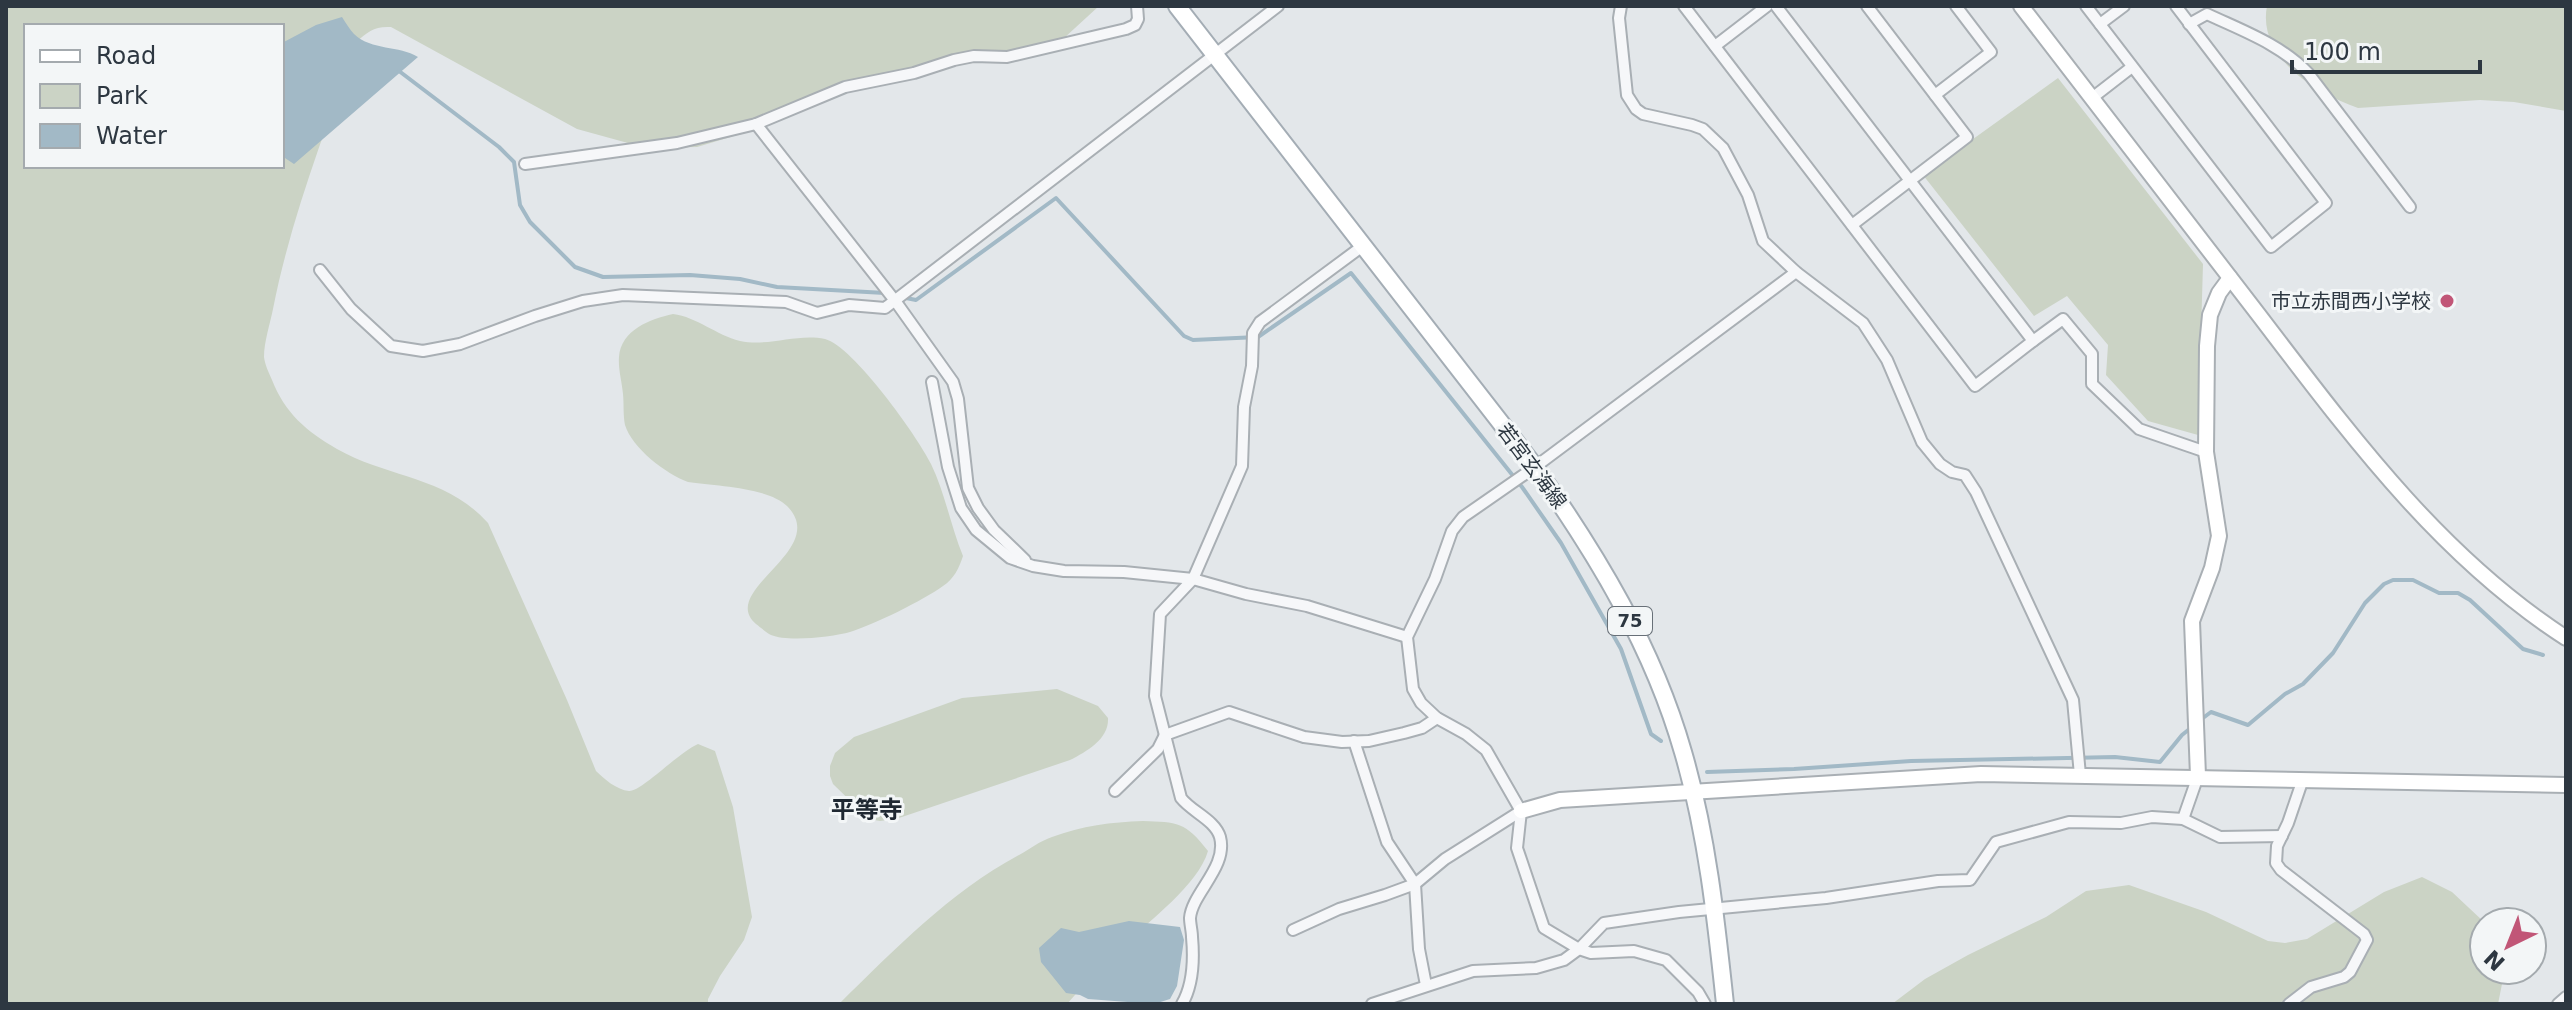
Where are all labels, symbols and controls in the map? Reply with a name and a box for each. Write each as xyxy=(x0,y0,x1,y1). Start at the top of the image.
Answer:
legend xyxy=(24,24,284,168)
scale bar xyxy=(2292,24,2480,74)
text: 100 m xyxy=(2304,38,2381,66)
text: Road xyxy=(96,42,156,70)
text: Park xyxy=(96,82,148,110)
text: Water xyxy=(96,122,167,150)
place label: 市立赤間西小学校 xyxy=(2271,289,2431,313)
marker: 市立赤間西小学校 xyxy=(2438,292,2456,310)
street label: 若宮玄海線 xyxy=(1492,419,1572,513)
road number: 75 xyxy=(1608,607,1652,635)
district label: 平等寺 xyxy=(831,796,903,824)
north arrow xyxy=(2468,906,2548,986)
text: N xyxy=(2479,945,2510,976)

